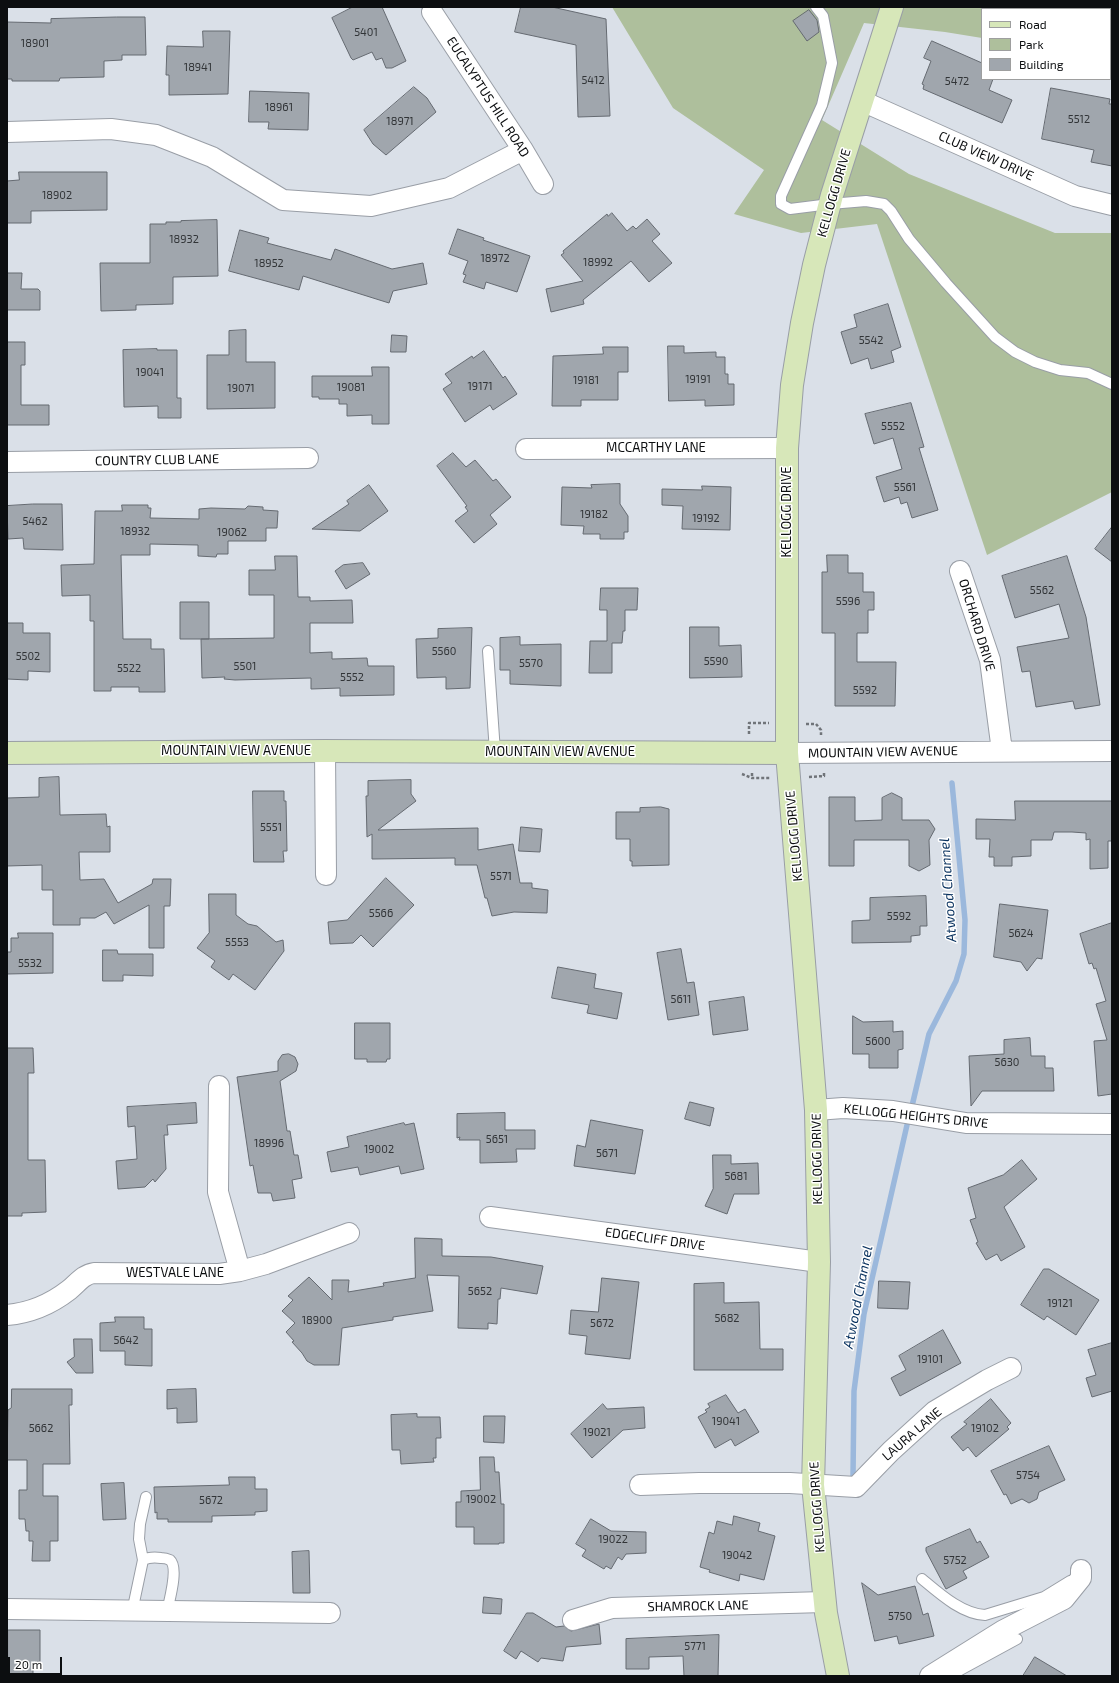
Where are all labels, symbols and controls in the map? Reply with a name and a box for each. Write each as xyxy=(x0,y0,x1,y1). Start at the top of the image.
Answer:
legend xyxy=(981,8,1111,80)
text: Road xyxy=(1019,17,1047,31)
house number: 5401 xyxy=(354,25,378,39)
street label: EUCALYPTUS HILL ROAD xyxy=(443,34,533,160)
house number: 18901 xyxy=(21,36,49,50)
text: Park xyxy=(1019,37,1044,51)
text: Building xyxy=(1019,57,1063,71)
house number: 18941 xyxy=(184,60,212,74)
house number: 5412 xyxy=(581,73,605,87)
house number: 5472 xyxy=(945,74,969,88)
house number: 18961 xyxy=(265,100,293,114)
house number: 5512 xyxy=(1068,112,1090,126)
house number: 18971 xyxy=(386,114,414,128)
street label: CLUB VIEW DRIVE xyxy=(936,128,1036,184)
street label: KELLOGG DRIVE xyxy=(814,147,854,239)
house number: 18902 xyxy=(42,188,72,202)
house number: 18932 xyxy=(169,232,199,246)
house number: 18972 xyxy=(480,251,510,265)
house number: 18992 xyxy=(583,255,613,269)
house number: 18952 xyxy=(254,256,284,270)
house number: 5542 xyxy=(859,333,883,347)
house number: 19041 xyxy=(136,365,164,379)
house number: 19191 xyxy=(685,372,711,386)
house number: 19181 xyxy=(573,373,599,387)
house number: 19171 xyxy=(467,379,493,393)
house number: 19081 xyxy=(337,380,365,394)
house number: 19071 xyxy=(227,381,255,395)
house number: 5552 xyxy=(881,419,905,433)
street label: MCCARTHY LANE xyxy=(606,440,706,456)
street label: COUNTRY CLUB LANE xyxy=(95,451,219,469)
street label: KELLOGG DRIVE xyxy=(779,466,795,558)
house number: 5561 xyxy=(894,480,916,494)
house number: 19182 xyxy=(580,507,608,521)
house number: 19192 xyxy=(692,511,720,525)
house number: 5462 xyxy=(22,514,48,528)
house number: 18932 xyxy=(120,524,150,538)
house number: 19062 xyxy=(217,525,247,539)
street label: ORCHARD DRIVE xyxy=(956,577,998,673)
house number: 5562 xyxy=(1030,583,1054,597)
house number: 5596 xyxy=(836,594,860,608)
house number: 5560 xyxy=(432,644,456,658)
house number: 5502 xyxy=(16,649,40,663)
house number: 5590 xyxy=(704,654,728,668)
house number: 5570 xyxy=(519,656,543,670)
house number: 5501 xyxy=(234,659,256,673)
house number: 5522 xyxy=(117,661,141,675)
house number: 5552 xyxy=(340,670,364,684)
house number: 5592 xyxy=(853,683,877,697)
street label: MOUNTAIN VIEW AVENUE xyxy=(161,743,311,759)
street label: MOUNTAIN VIEW AVENUE xyxy=(808,743,958,761)
street label: MOUNTAIN VIEW AVENUE xyxy=(485,744,635,760)
street label: KELLOGG DRIVE xyxy=(782,790,806,882)
house number: 5551 xyxy=(260,820,282,834)
water label: Atwood Channel xyxy=(936,837,960,943)
house number: 5571 xyxy=(490,869,512,883)
house number: 5566 xyxy=(369,906,393,920)
house number: 5592 xyxy=(887,909,911,923)
house number: 5624 xyxy=(1008,926,1034,940)
house number: 5553 xyxy=(225,935,249,949)
house number: 5532 xyxy=(18,956,42,970)
house number: 5611 xyxy=(671,992,691,1006)
house number: 5600 xyxy=(865,1034,891,1048)
house number: 5630 xyxy=(995,1055,1019,1069)
street label: KELLOGG HEIGHTS DRIVE xyxy=(843,1101,989,1131)
street label: KELLOGG DRIVE xyxy=(808,1113,826,1205)
house number: 5651 xyxy=(486,1132,508,1146)
house number: 18996 xyxy=(254,1136,284,1150)
house number: 19002 xyxy=(364,1142,394,1156)
house number: 5671 xyxy=(596,1146,618,1160)
house number: 5681 xyxy=(724,1169,748,1183)
street label: EDGECLIFF DRIVE xyxy=(604,1224,706,1254)
water label: Atwood Channel xyxy=(840,1244,876,1350)
street label: WESTVALE LANE xyxy=(126,1265,224,1281)
house number: 5652 xyxy=(468,1284,492,1298)
house number: 19121 xyxy=(1047,1296,1073,1310)
house number: 5682 xyxy=(714,1311,740,1325)
house number: 18900 xyxy=(302,1313,332,1327)
house number: 5672 xyxy=(590,1316,614,1330)
house number: 5642 xyxy=(113,1333,139,1347)
house number: 19101 xyxy=(917,1352,943,1366)
street label: LAURA LANE xyxy=(879,1404,945,1464)
house number: 19041 xyxy=(712,1414,740,1428)
house number: 5662 xyxy=(29,1421,53,1435)
house number: 19102 xyxy=(971,1421,999,1435)
house number: 19021 xyxy=(583,1425,611,1439)
street label: KELLOGG DRIVE xyxy=(806,1461,828,1553)
house number: 5754 xyxy=(1016,1468,1040,1482)
house number: 19002 xyxy=(466,1492,496,1506)
house number: 5672 xyxy=(199,1493,223,1507)
house number: 19022 xyxy=(598,1532,628,1546)
house number: 19042 xyxy=(722,1548,752,1562)
house number: 5752 xyxy=(943,1553,967,1567)
street label: SHAMROCK LANE xyxy=(647,1597,749,1615)
house number: 5750 xyxy=(888,1609,912,1623)
house number: 5771 xyxy=(684,1639,706,1653)
scale bar xyxy=(10,1649,64,1675)
text: 20 m xyxy=(15,1657,42,1671)

